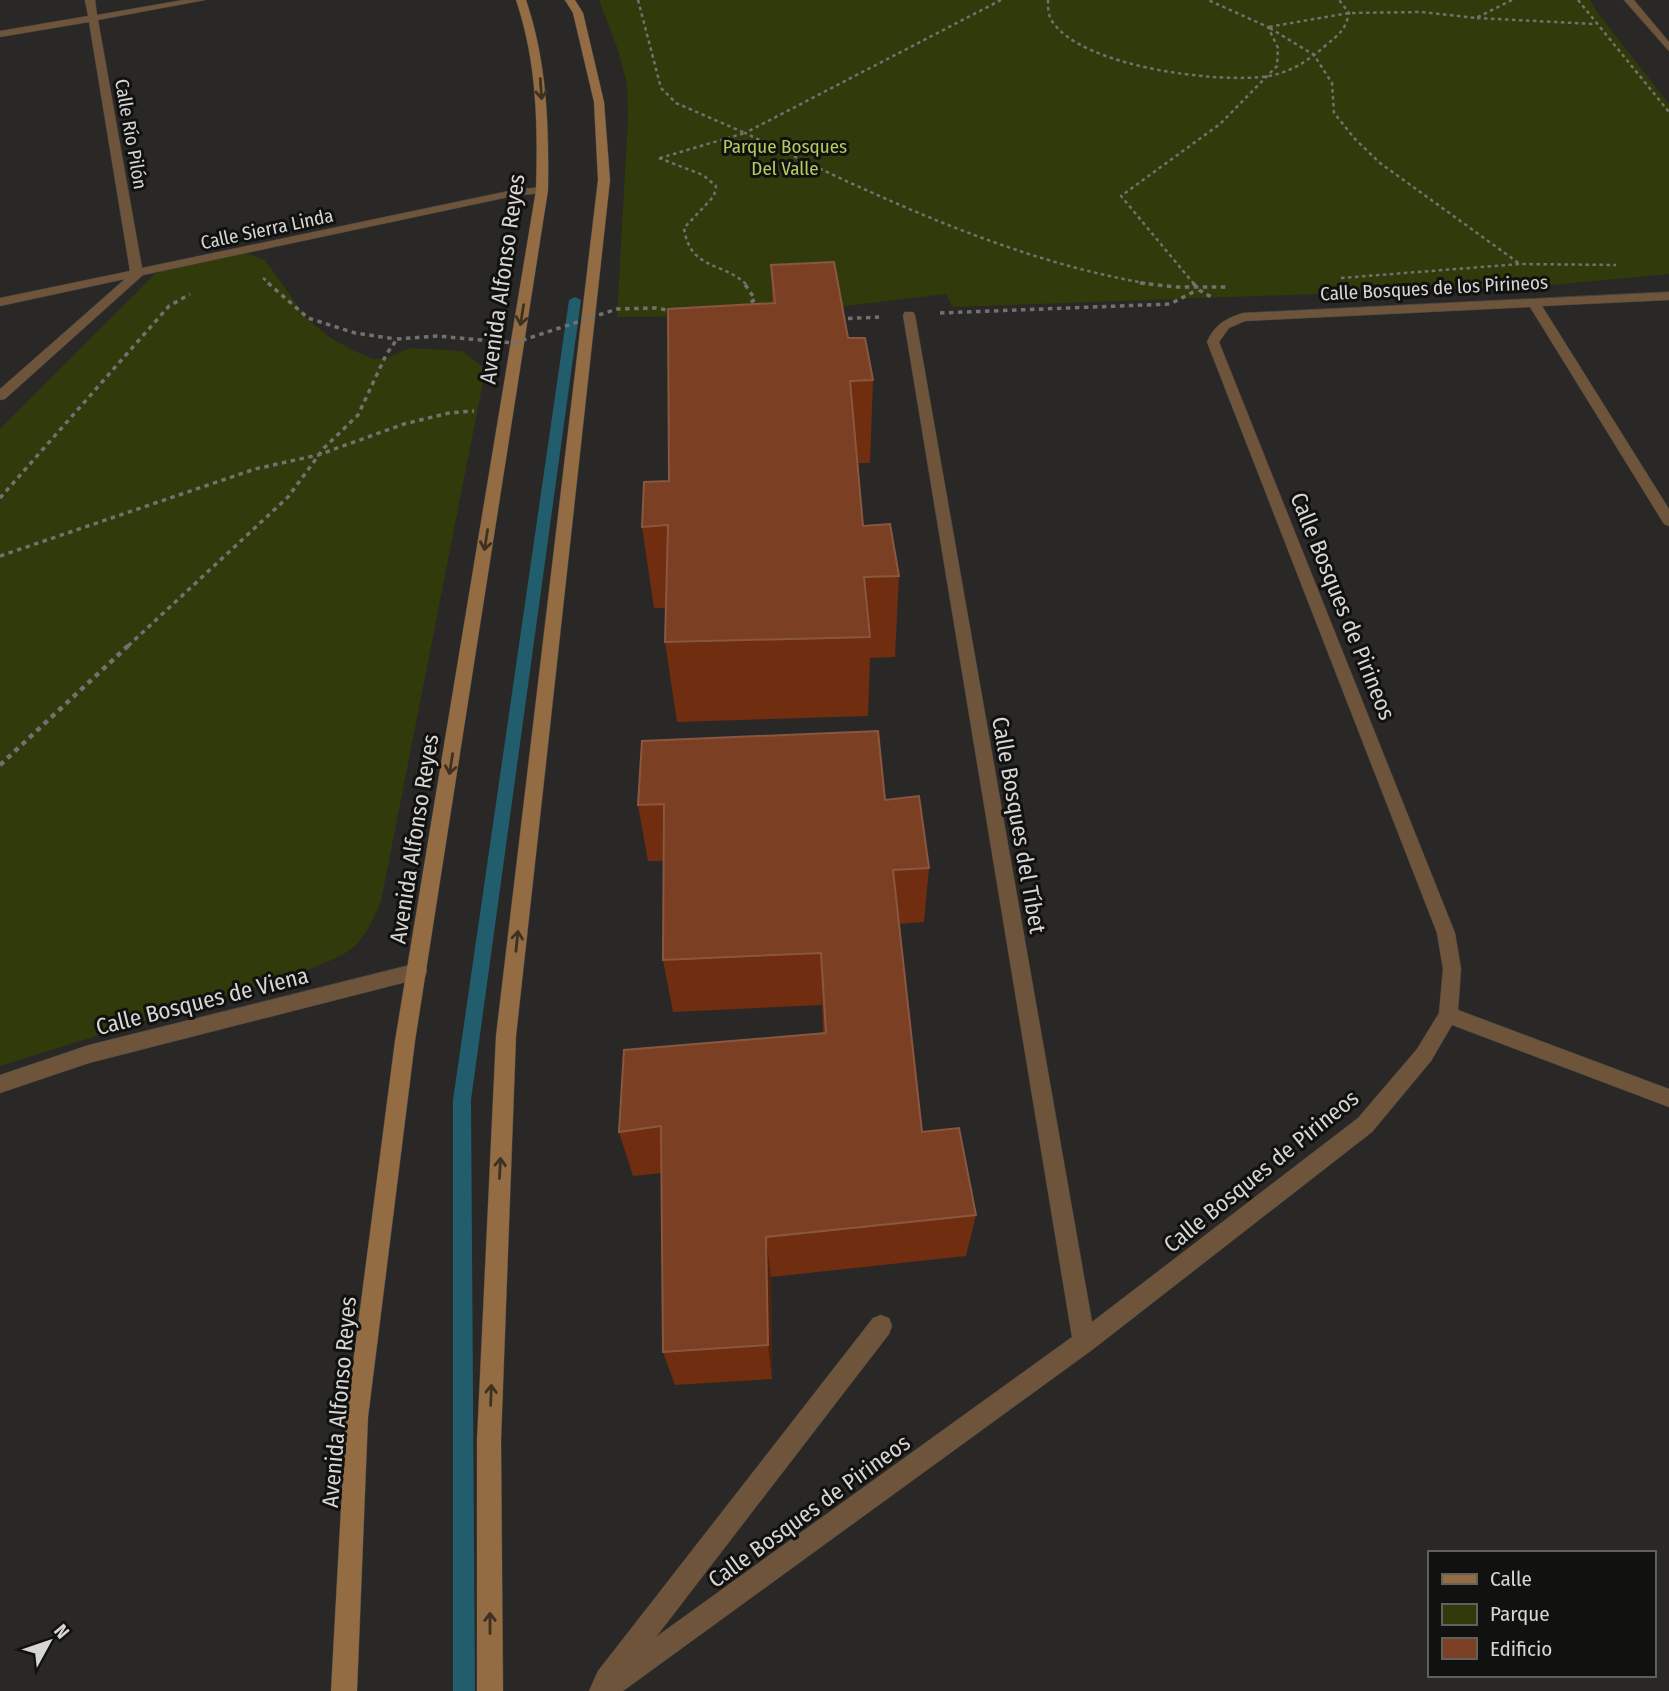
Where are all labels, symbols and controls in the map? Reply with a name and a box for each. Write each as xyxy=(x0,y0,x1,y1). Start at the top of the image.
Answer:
street label: Calle Río Pilón xyxy=(110,77,152,191)
one-way arrow xyxy=(535,77,548,100)
park label: Parque Bosques Del Valle xyxy=(723,135,847,180)
street label: Avenida Alfonso Reyes xyxy=(473,172,531,386)
street label: Calle Sierra Linda xyxy=(199,204,335,254)
street label: Calle Bosques de los Pirineos xyxy=(1319,271,1549,305)
one-way arrow xyxy=(515,303,528,326)
street label: Calle Bosques de Pirineos xyxy=(1285,488,1402,724)
one-way arrow xyxy=(479,528,492,551)
street label: Calle Bosques del Tíbet xyxy=(986,714,1052,936)
street label: Avenida Alfonso Reyes xyxy=(384,732,444,946)
one-way arrow xyxy=(444,752,457,775)
one-way arrow xyxy=(511,930,524,953)
street label: Calle Bosques de Viena xyxy=(93,961,311,1041)
street label: Calle Bosques de Pirineos xyxy=(1158,1084,1364,1258)
one-way arrow xyxy=(493,1157,506,1180)
street label: Avenida Alfonso Reyes xyxy=(316,1295,362,1509)
one-way arrow xyxy=(484,1384,497,1407)
street label: Calle Bosques de Pirineos xyxy=(703,1428,916,1594)
legend xyxy=(1428,1551,1655,1677)
text: Calle xyxy=(1490,1566,1532,1592)
text: Parque xyxy=(1490,1601,1550,1627)
north arrow xyxy=(14,1607,84,1677)
one-way arrow xyxy=(483,1612,497,1635)
text: N xyxy=(49,1620,74,1643)
text: Edificio xyxy=(1490,1636,1552,1662)

